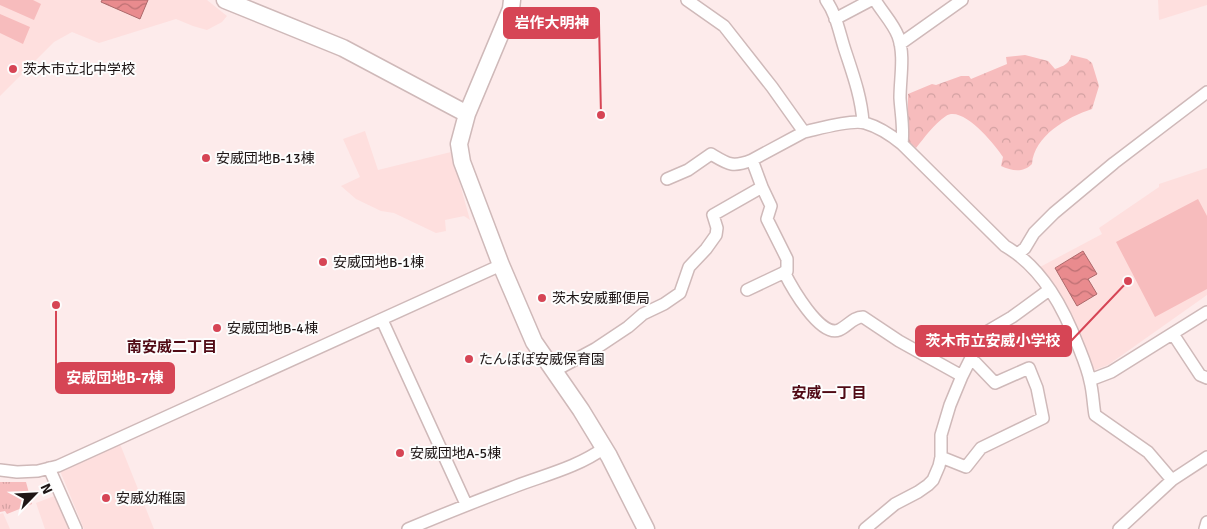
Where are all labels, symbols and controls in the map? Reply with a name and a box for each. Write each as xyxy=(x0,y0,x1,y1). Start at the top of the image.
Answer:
callout: 岩作大明神 xyxy=(504,8,599,38)
text: 岩作大明神 xyxy=(514,14,590,32)
place label: 茨木市立北中学校 xyxy=(23,61,135,78)
marker: 茨木市立北中学校 xyxy=(7,63,19,75)
place label: 安威団地B-13棟 xyxy=(216,150,315,167)
marker: 安威団地B-13棟 xyxy=(200,152,212,164)
place label: 安威団地B-1棟 xyxy=(333,254,424,271)
marker: 安威団地B-1棟 xyxy=(317,256,329,268)
place label: 茨木安威郵便局 xyxy=(552,290,650,307)
marker: 茨木安威郵便局 xyxy=(536,292,548,304)
place label: 安威団地B-4棟 xyxy=(227,320,318,337)
marker: 安威団地B-4棟 xyxy=(211,322,223,334)
callout: 茨木市立安威小学校 xyxy=(916,326,1071,356)
text: 茨木市立安威小学校 xyxy=(925,332,1061,350)
district label: 南安威二丁目 xyxy=(127,338,217,356)
place label: たんぽぽ安威保育園 xyxy=(479,351,605,368)
marker: たんぽぽ安威保育園 xyxy=(463,353,475,365)
callout: 安威団地B-7棟 xyxy=(56,363,174,393)
text: 安威団地B-7棟 xyxy=(66,369,164,387)
district label: 安威一丁目 xyxy=(791,384,867,402)
place label: 安威団地A-5棟 xyxy=(410,445,501,462)
marker: 安威団地A-5棟 xyxy=(394,447,406,459)
north arrow xyxy=(10,469,60,519)
text: N xyxy=(37,481,56,497)
place label: 安威幼稚園 xyxy=(116,490,186,507)
marker: 安威幼稚園 xyxy=(100,492,112,504)

